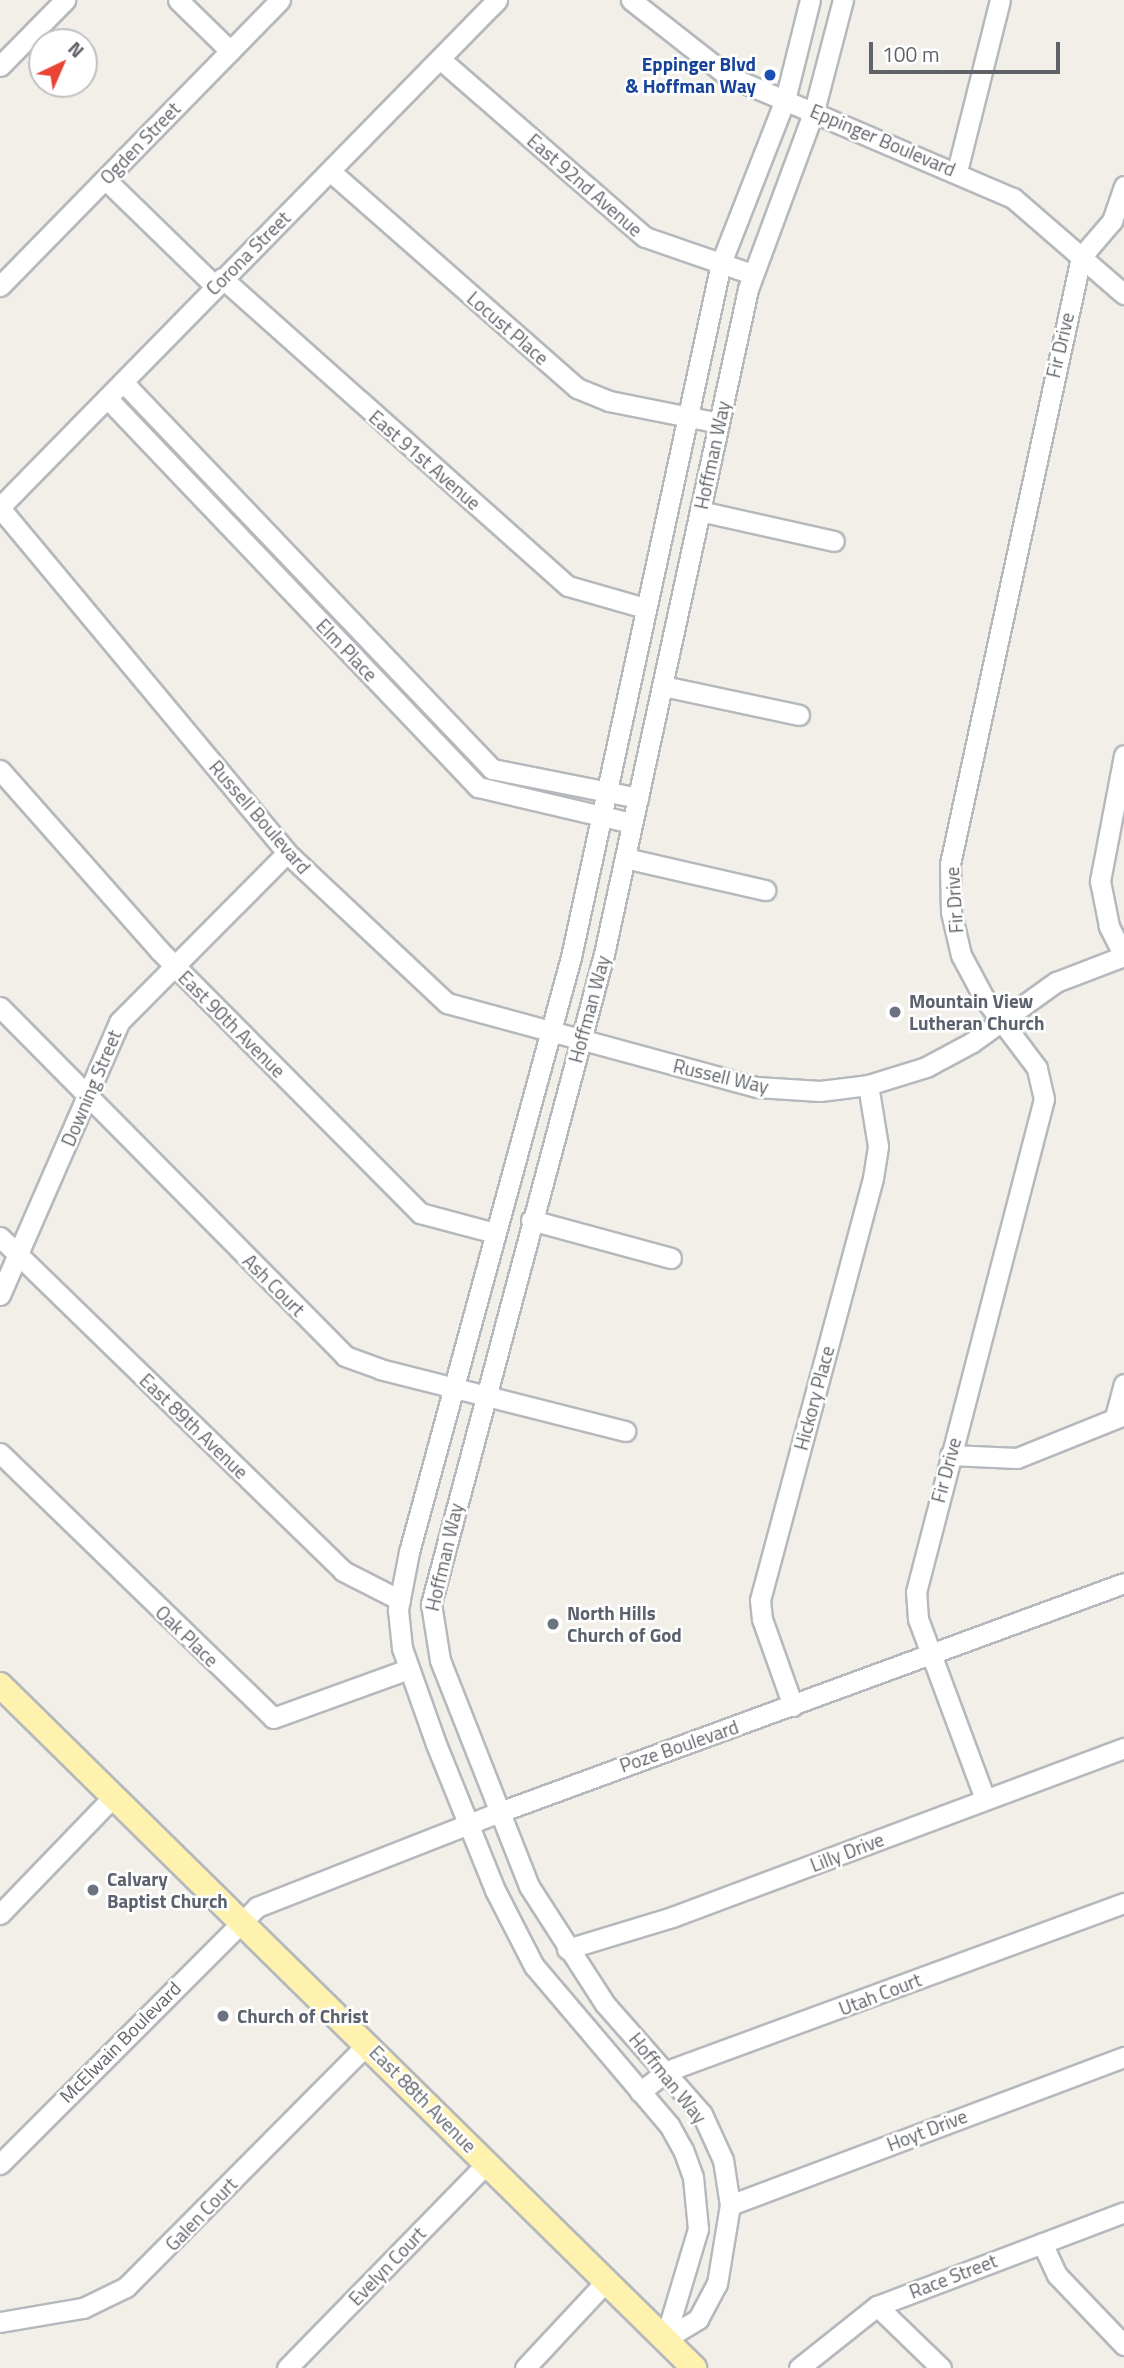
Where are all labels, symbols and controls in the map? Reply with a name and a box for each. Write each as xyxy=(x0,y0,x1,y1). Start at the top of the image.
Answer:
north arrow xyxy=(28,28,98,98)
scale bar xyxy=(872,28,1063,72)
text: N xyxy=(62,34,91,64)
text: 100 m xyxy=(882,38,939,70)
place label: Eppinger Blvd & Hoffman Way xyxy=(625,53,756,97)
marker: Eppinger Blvd & Hoffman Way xyxy=(762,67,778,83)
street label: Ogden Street xyxy=(95,97,185,189)
street label: Eppinger Boulevard xyxy=(807,99,959,181)
street label: East 92nd Avenue xyxy=(523,129,647,241)
street label: Corona Street xyxy=(201,206,295,300)
street label: Locust Place xyxy=(463,287,553,369)
street label: Fir Drive xyxy=(1041,310,1079,380)
street label: Hoffman Way xyxy=(689,399,735,511)
street label: East 91st Avenue xyxy=(365,405,485,515)
street label: Elm Place xyxy=(312,614,382,686)
street label: Russell Boulevard xyxy=(205,756,315,878)
street label: Fir Drive xyxy=(940,866,968,934)
street label: Hoffman Way xyxy=(564,953,614,1065)
street label: East 90th Avenue xyxy=(174,966,290,1082)
place label: Mountain View Lutheran Church xyxy=(909,990,1044,1034)
marker: Mountain View Lutheran Church xyxy=(887,1004,903,1020)
street label: Downing Street xyxy=(56,1026,126,1150)
street label: Russell Way xyxy=(671,1054,771,1098)
street label: Ash Court xyxy=(238,1249,310,1321)
street label: Hickory Place xyxy=(789,1343,839,1453)
street label: East 89th Avenue xyxy=(135,1369,253,1483)
street label: Fir Drive xyxy=(926,1435,966,1505)
street label: Hoffman Way xyxy=(420,1501,468,1613)
street label: Oak Place xyxy=(151,1601,223,1671)
place label: North Hills Church of God xyxy=(567,1602,682,1646)
marker: North Hills Church of God xyxy=(545,1616,561,1632)
street label: Poze Boulevard xyxy=(617,1715,741,1777)
street label: Lilly Drive xyxy=(807,1828,887,1876)
place label: Calvary Baptist Church xyxy=(107,1868,228,1912)
marker: Calvary Baptist Church xyxy=(85,1882,101,1898)
street label: Utah Court xyxy=(836,1968,924,2020)
street label: McElwain Boulevard xyxy=(55,1977,185,2107)
place label: Church of Christ xyxy=(237,2005,368,2027)
marker: Church of Christ xyxy=(215,2008,231,2024)
street label: Hoffman Way xyxy=(624,2028,712,2128)
street label: East 88th Avenue xyxy=(365,2041,481,2157)
street label: Hoyt Drive xyxy=(884,2104,970,2156)
street label: Galen Court xyxy=(160,2173,242,2255)
street label: Evelyn Court xyxy=(344,2222,430,2310)
street label: Race Street xyxy=(906,2249,1000,2303)

